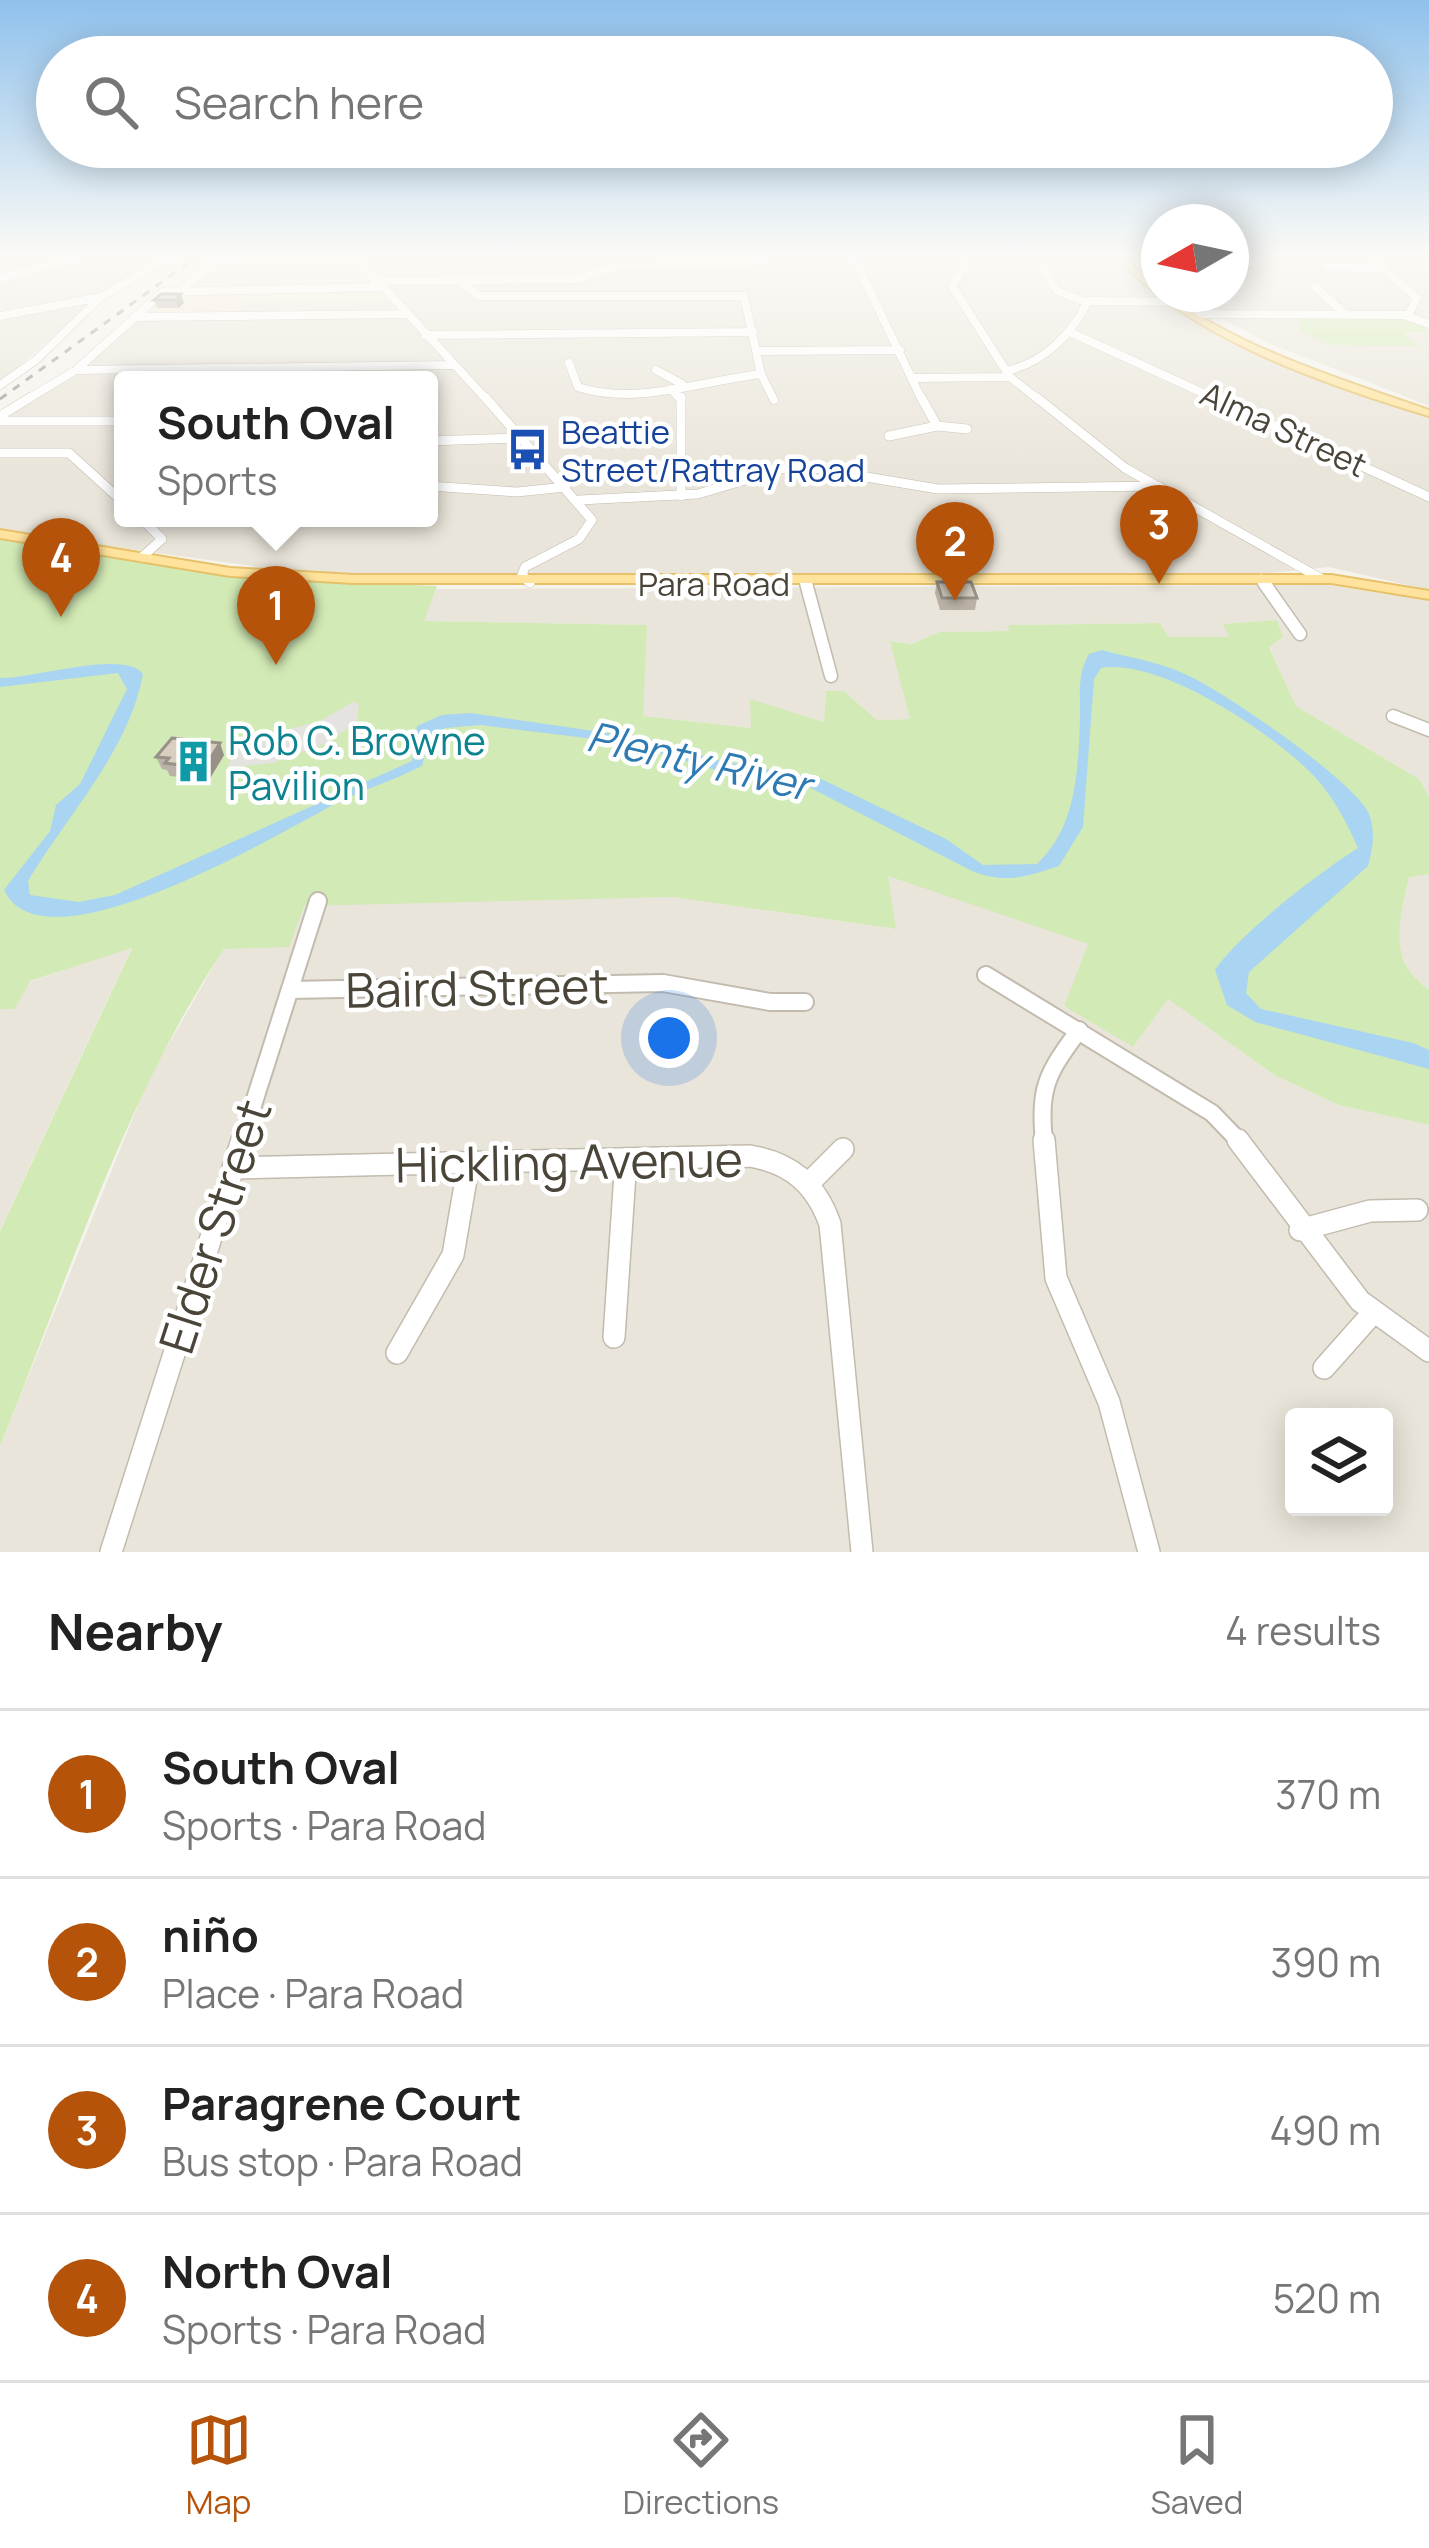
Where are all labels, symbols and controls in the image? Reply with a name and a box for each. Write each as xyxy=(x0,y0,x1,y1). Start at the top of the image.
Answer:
search box xyxy=(36,36,1393,168)
icon: search xyxy=(78,69,144,135)
text: Search here xyxy=(174,71,424,133)
north arrow xyxy=(1141,204,1249,312)
popup xyxy=(114,371,438,527)
street label: Alma Street xyxy=(1194,371,1374,487)
text: South Oval xyxy=(157,391,395,453)
place label: Beattie Street/Rattray Road xyxy=(561,409,865,492)
bus stop icon: Beattie Street/Rattray Road xyxy=(504,427,550,473)
text: Sports xyxy=(157,453,277,507)
pin: 3 xyxy=(1120,485,1198,584)
pin: 2 xyxy=(916,502,994,601)
pin: 4 xyxy=(22,518,100,617)
street label: Para Road xyxy=(638,561,790,606)
pin: 1 xyxy=(237,566,315,665)
water label: Plenty River xyxy=(582,706,821,815)
place label: Rob C. Browne Pavilion xyxy=(228,713,486,812)
building icon: Rob C. Browne Pavilion xyxy=(171,739,217,785)
street label: Baird Street xyxy=(345,952,609,1022)
your location xyxy=(639,1008,699,1068)
street label: Elder Street xyxy=(142,1091,286,1361)
street label: Hickling Avenue xyxy=(395,1125,743,1197)
map controls xyxy=(1285,1408,1393,1516)
button: layers xyxy=(1285,1408,1393,1516)
text: Nearby xyxy=(48,1596,223,1665)
text: 4 results xyxy=(1225,1603,1381,1657)
text: South Oval xyxy=(162,1736,400,1798)
text: 1 xyxy=(78,1767,96,1821)
text: 370 m xyxy=(1275,1767,1381,1821)
text: Sports · Para Road xyxy=(162,1798,486,1852)
text: niño xyxy=(162,1904,259,1966)
text: 2 xyxy=(75,1935,99,1989)
text: 390 m xyxy=(1271,1935,1381,1989)
text: Place · Para Road xyxy=(162,1966,464,2020)
text: Paragrene Court xyxy=(162,2072,522,2134)
text: 3 xyxy=(76,2103,98,2157)
text: 490 m xyxy=(1270,2103,1381,2157)
text: Bus stop · Para Road xyxy=(162,2134,523,2188)
text: North Oval xyxy=(162,2240,393,2302)
text: 4 xyxy=(75,2271,99,2325)
text: 520 m xyxy=(1273,2271,1381,2325)
text: Sports · Para Road xyxy=(162,2302,486,2356)
tab: Map xyxy=(186,2407,252,2524)
tab: Directions xyxy=(623,2407,779,2524)
tab: Saved xyxy=(1150,2407,1243,2524)

